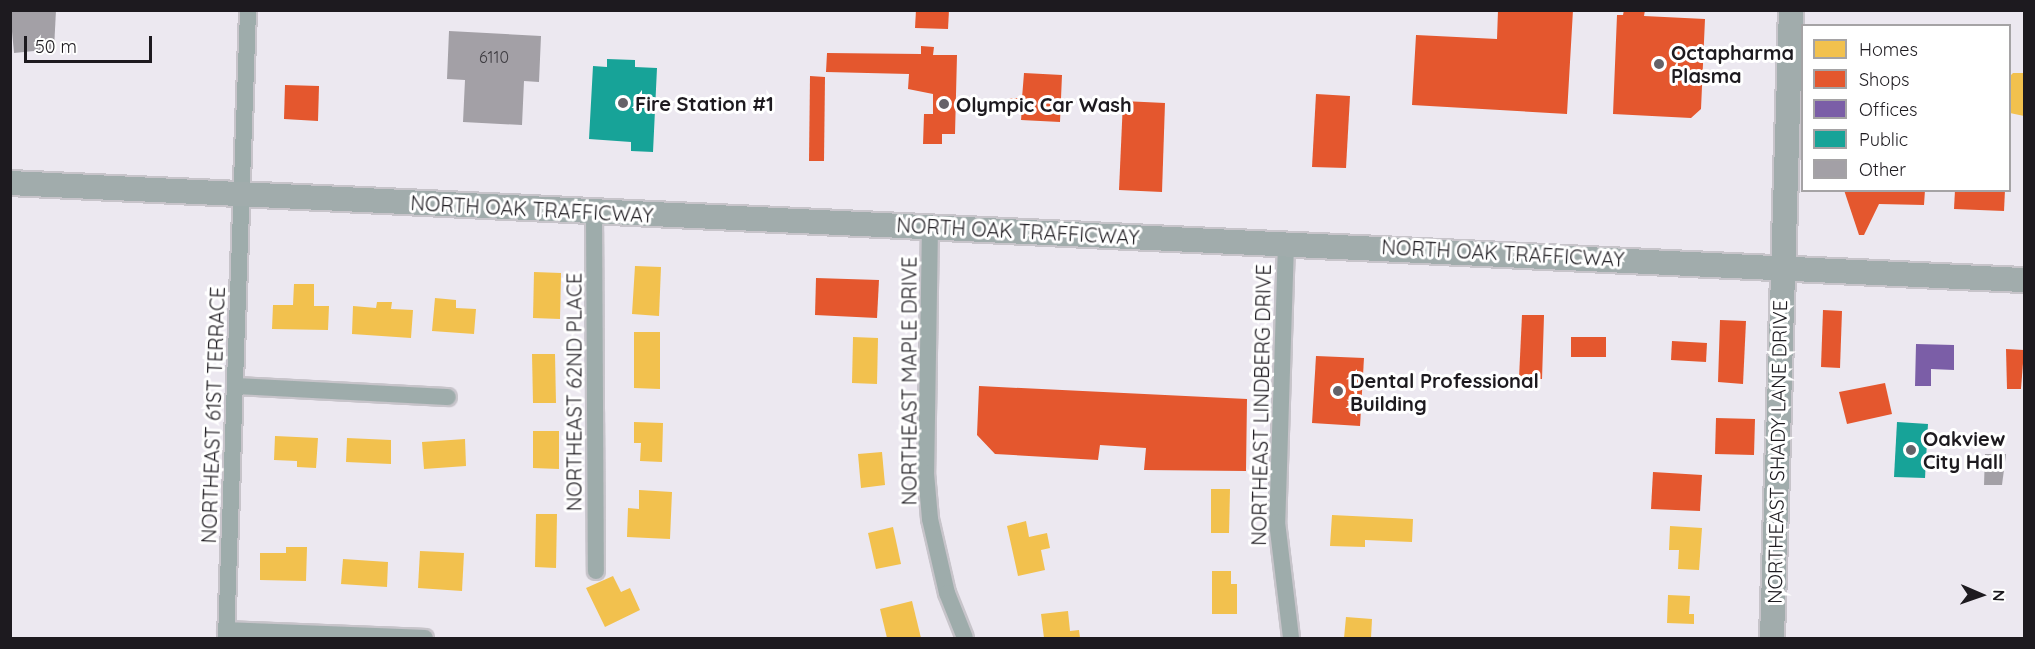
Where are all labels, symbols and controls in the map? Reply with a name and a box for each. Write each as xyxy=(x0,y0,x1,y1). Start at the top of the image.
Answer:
scale bar xyxy=(27,24,154,62)
legend xyxy=(1801,24,2011,192)
text: 50 m xyxy=(35,35,77,58)
text: Homes xyxy=(1859,38,1918,61)
place label: Octapharma Plasma xyxy=(1671,40,1794,87)
house number: 6110 xyxy=(479,47,509,67)
marker: Octapharma Plasma xyxy=(1652,57,1666,71)
text: Shops xyxy=(1859,68,1910,91)
place label: Fire Station #1 xyxy=(635,91,774,115)
place label: Olympic Car Wash xyxy=(956,92,1132,116)
marker: Fire Station #1 xyxy=(616,96,630,110)
marker: Olympic Car Wash xyxy=(937,97,951,111)
text: Offices xyxy=(1859,98,1918,121)
text: Public xyxy=(1859,128,1908,151)
text: Other xyxy=(1859,158,1906,181)
street label: NORTH OAK TRAFFICWAY xyxy=(410,191,654,227)
street label: NORTH OAK TRAFFICWAY xyxy=(896,213,1140,249)
street label: NORTH OAK TRAFFICWAY xyxy=(1381,235,1625,271)
street label: NORTHEAST MAPLE DRIVE xyxy=(897,257,921,505)
street label: NORTHEAST LINDBERG DRIVE xyxy=(1247,264,1275,546)
street label: NORTHEAST 62ND PLACE xyxy=(562,273,586,511)
street label: NORTHEAST 61ST TERRACE xyxy=(197,286,229,544)
street label: NORTHEAST SHADY LANE DRIVE xyxy=(1762,300,1792,604)
place label: Dental Professional Building xyxy=(1350,368,1539,415)
marker: Dental Professional Building xyxy=(1331,384,1345,398)
place label: Oakview City Hall xyxy=(1923,426,2005,473)
marker: Oakview City Hall xyxy=(1904,443,1918,457)
north arrow xyxy=(1951,565,2011,625)
text: N xyxy=(1989,589,2009,602)

